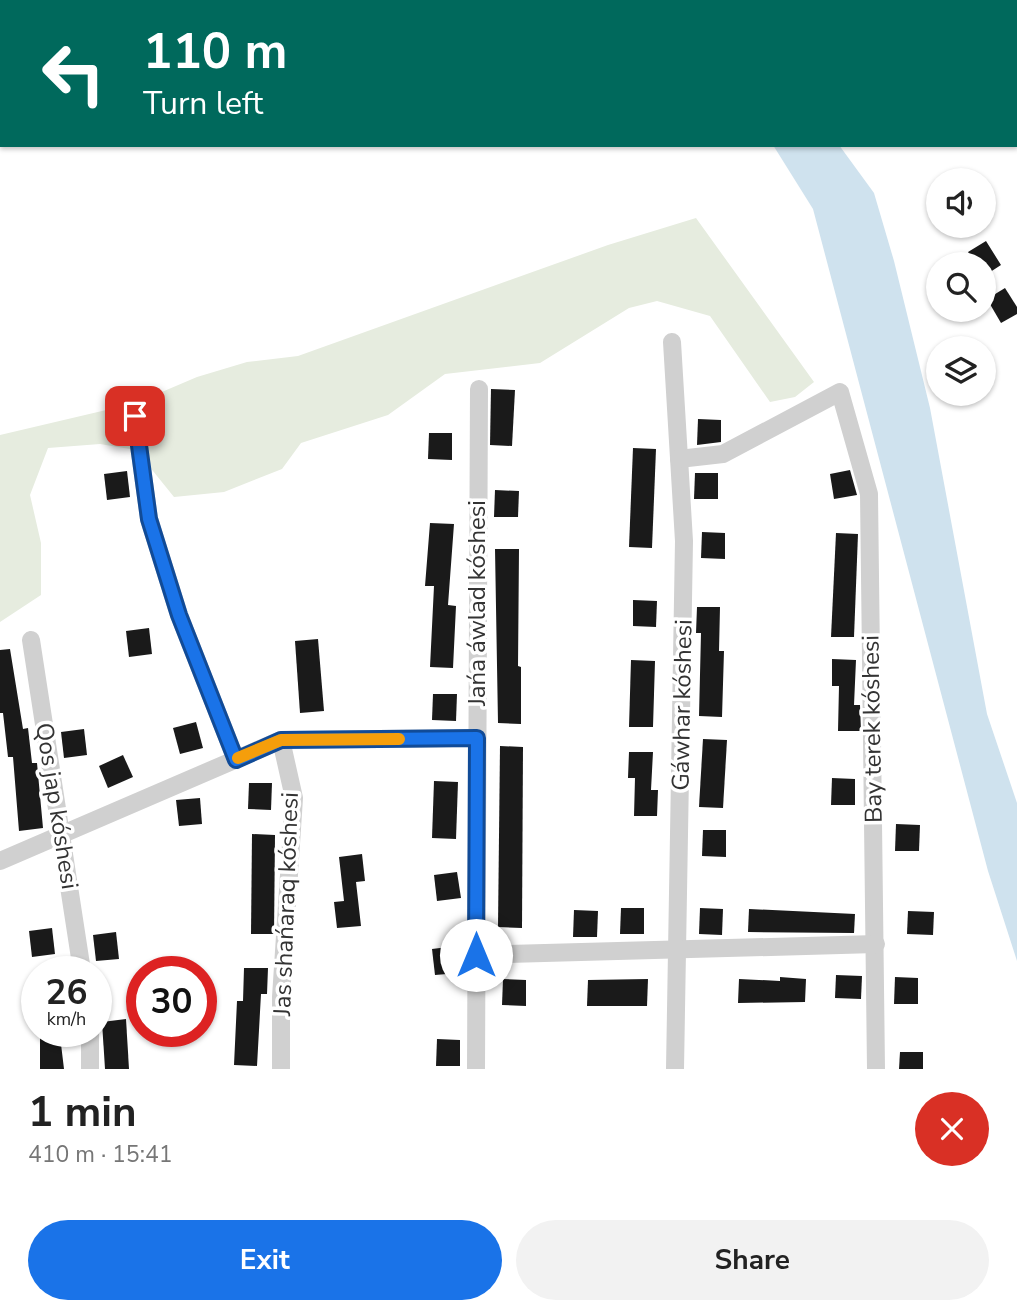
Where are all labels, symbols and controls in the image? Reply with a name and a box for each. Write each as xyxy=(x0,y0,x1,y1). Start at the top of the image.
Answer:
text: 110 m xyxy=(143,18,287,85)
icon: left xyxy=(28,28,119,119)
text: Turn left xyxy=(143,82,263,125)
map controls xyxy=(926,168,996,406)
button: sound xyxy=(926,168,996,238)
button: search xyxy=(926,252,996,322)
button: layers xyxy=(926,336,996,406)
pin xyxy=(105,386,165,446)
icon: arrive xyxy=(116,397,154,435)
street label: Jańa áwlad kóshesi xyxy=(461,500,493,707)
street label: Gáwhar kóshesi xyxy=(665,619,699,791)
street label: Bay terek kóshesi xyxy=(854,635,890,823)
street label: Qos jap kóshesi xyxy=(28,720,86,892)
street label: Jas shańaraq kóshesi xyxy=(266,792,306,1017)
position arrow xyxy=(439,918,513,992)
speed limit sign: 30 xyxy=(126,956,217,1047)
text: 26 xyxy=(45,969,88,1016)
text: km/h xyxy=(47,1007,86,1031)
text: 1 min xyxy=(28,1084,137,1141)
button: close xyxy=(915,1092,989,1166)
text: 410 m · 15:41 xyxy=(28,1139,173,1170)
button: Exit xyxy=(28,1220,502,1300)
button: Share xyxy=(516,1220,989,1300)

